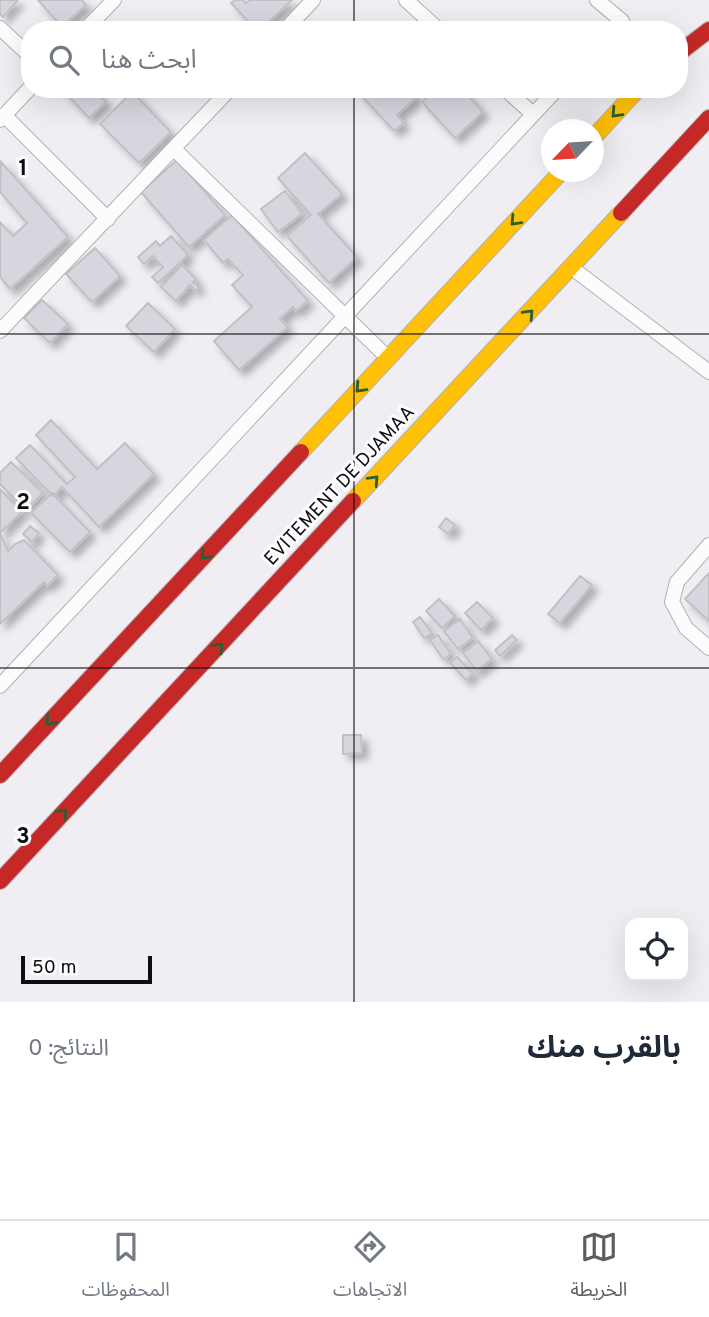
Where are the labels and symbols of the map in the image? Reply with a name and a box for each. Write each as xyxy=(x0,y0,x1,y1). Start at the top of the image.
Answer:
one-way arrow xyxy=(611,105,624,118)
north arrow xyxy=(541,119,604,182)
text: 1 xyxy=(18,155,28,184)
one-way arrow xyxy=(510,213,523,226)
one-way arrow xyxy=(521,309,533,322)
one-way arrow xyxy=(355,380,368,393)
street label: EVITEMENT DE DJAMAA xyxy=(260,401,420,571)
one-way arrow xyxy=(365,475,378,488)
text: 2 xyxy=(16,489,30,518)
one-way arrow xyxy=(200,547,213,560)
one-way arrow xyxy=(210,642,223,655)
one-way arrow xyxy=(46,713,58,726)
one-way arrow xyxy=(55,808,68,821)
text: 3 xyxy=(16,823,30,852)
scale bar xyxy=(21,953,152,985)

